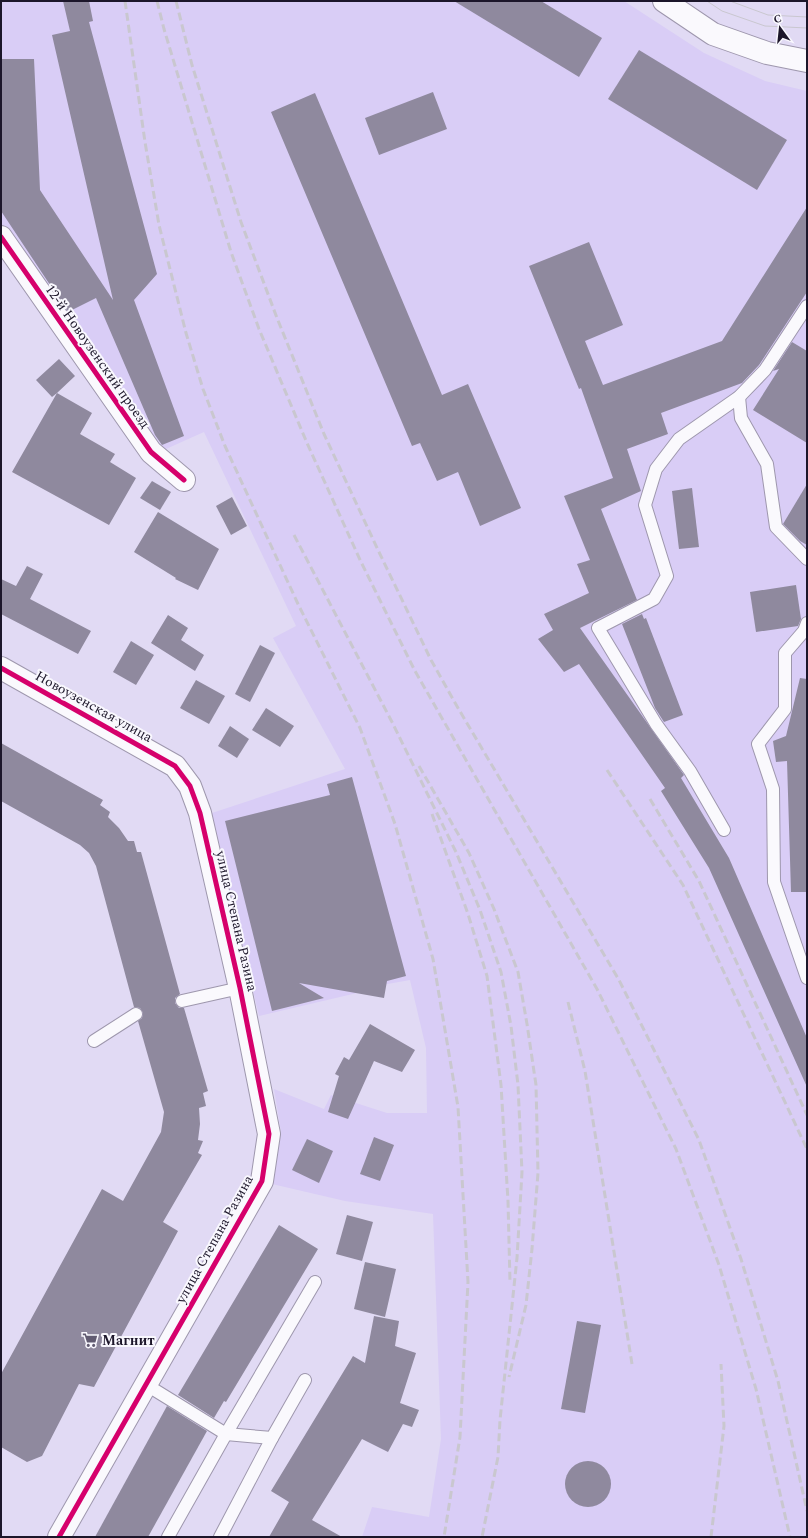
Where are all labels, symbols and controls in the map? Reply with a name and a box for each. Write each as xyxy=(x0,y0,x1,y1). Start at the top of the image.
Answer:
north arrow xyxy=(760,8,800,48)
text: С xyxy=(772,10,784,28)
street label: 12-й Новоузенский проезд xyxy=(40,280,155,433)
street label: Новоузенская улица xyxy=(31,665,156,748)
street label: улица Степана Разина xyxy=(210,848,263,994)
street label: улица Степана Разина xyxy=(170,1171,259,1308)
place label: Магнит xyxy=(102,1330,154,1351)
supermarket icon: Магнит xyxy=(81,1331,99,1349)

